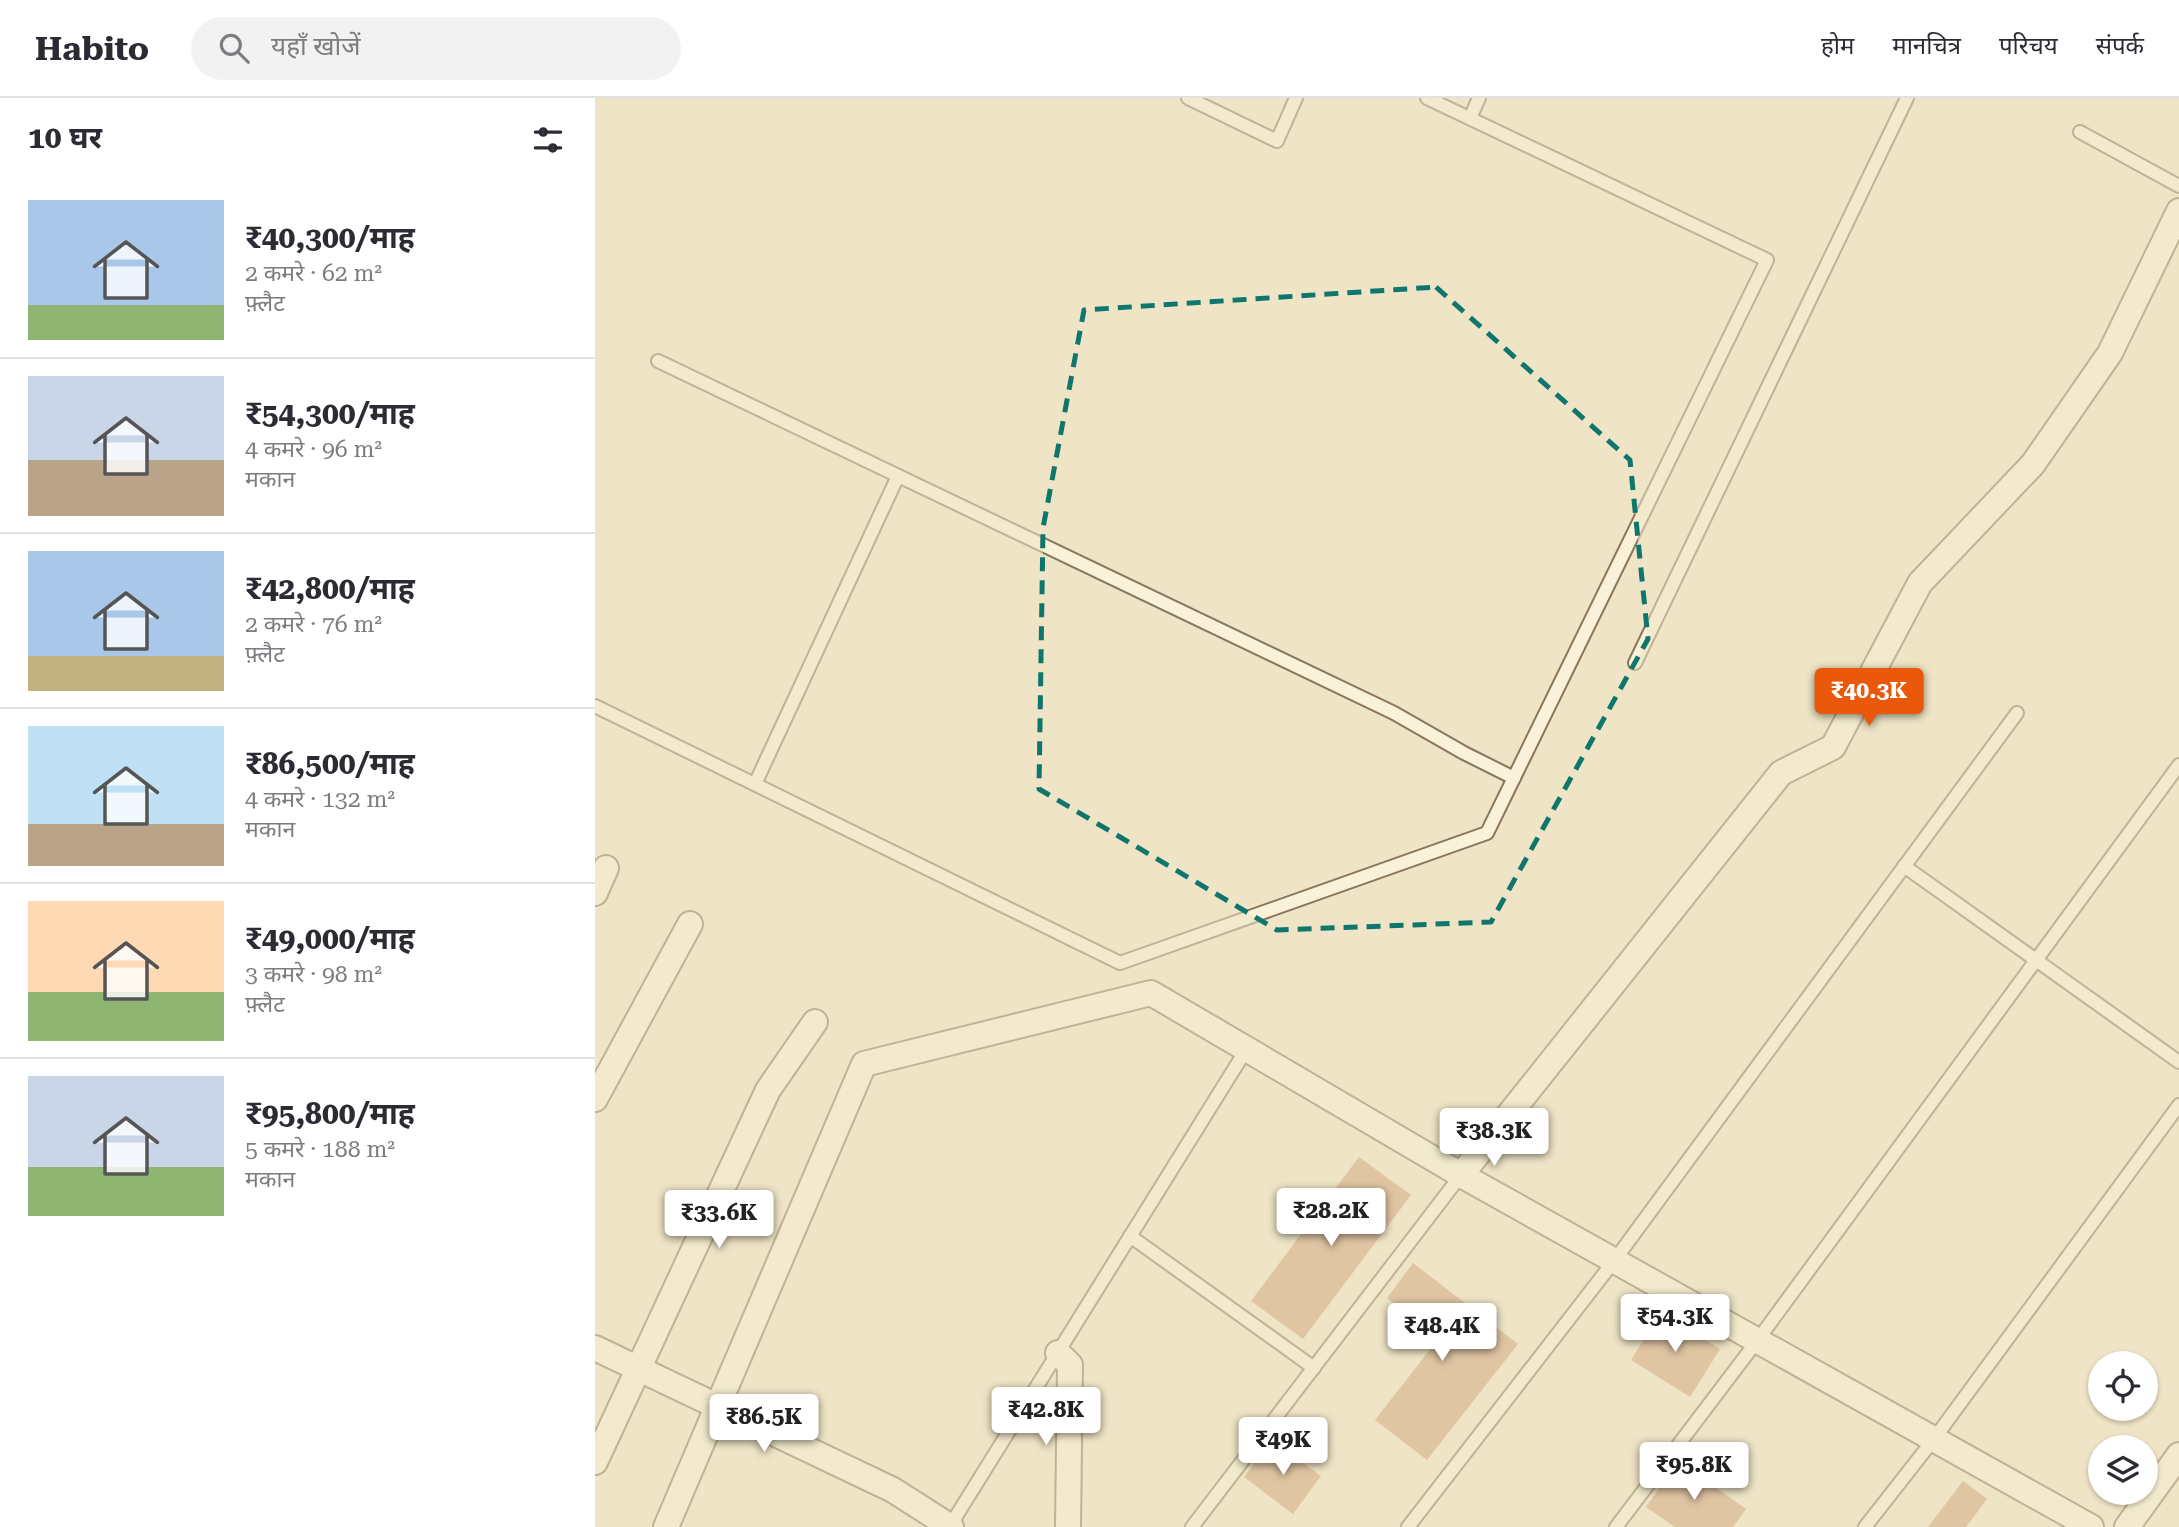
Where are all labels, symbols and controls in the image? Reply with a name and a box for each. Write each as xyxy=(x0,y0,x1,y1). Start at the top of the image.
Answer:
search box xyxy=(191,17,681,80)
text: Habito xyxy=(35,29,149,68)
icon: search xyxy=(215,29,253,67)
text: यहाँ खोजें xyxy=(271,31,361,61)
text: होम xyxy=(1821,32,1854,60)
text: मानचित्र xyxy=(1892,32,1961,60)
text: परिचय xyxy=(1999,32,2058,60)
text: संपर्क xyxy=(2096,32,2144,60)
text: 10 घर xyxy=(28,120,102,155)
icon: filters xyxy=(529,121,567,159)
text: ₹40,300/माह xyxy=(245,220,415,255)
icon: home xyxy=(84,228,168,312)
text: 2 कमरे · 62 m² xyxy=(245,260,382,287)
text: फ़्लैट xyxy=(245,290,285,317)
text: ₹54,300/माह xyxy=(245,396,415,431)
icon: home xyxy=(84,404,168,488)
text: 4 कमरे · 96 m² xyxy=(245,436,382,463)
text: मकान xyxy=(245,466,295,493)
text: ₹42,800/माह xyxy=(245,571,415,606)
icon: home xyxy=(84,579,168,663)
text: 2 कमरे · 76 m² xyxy=(245,611,382,638)
text: फ़्लैट xyxy=(245,641,285,668)
pin: ₹40.3K xyxy=(1812,668,1926,728)
text: ₹40.3K xyxy=(1831,677,1907,704)
text: ₹86,500/माह xyxy=(245,746,415,781)
icon: home xyxy=(84,754,168,838)
text: 4 कमरे · 132 m² xyxy=(245,786,395,813)
text: मकान xyxy=(245,816,295,843)
text: ₹49,000/माह xyxy=(245,921,415,956)
icon: home xyxy=(84,929,168,1013)
text: 3 कमरे · 98 m² xyxy=(245,961,382,988)
text: फ़्लैट xyxy=(245,991,285,1018)
text: ₹95,800/माह xyxy=(245,1096,415,1131)
icon: home xyxy=(84,1104,168,1188)
pin: ₹38.3K xyxy=(1437,1108,1551,1168)
text: ₹38.3K xyxy=(1456,1117,1532,1144)
text: 5 कमरे · 188 m² xyxy=(245,1136,395,1163)
text: मकान xyxy=(245,1166,295,1193)
pin: ₹28.2K xyxy=(1274,1188,1388,1248)
pin: ₹33.6K xyxy=(662,1190,776,1250)
text: ₹28.2K xyxy=(1293,1197,1369,1224)
text: ₹33.6K xyxy=(681,1199,757,1226)
pin: ₹54.3K xyxy=(1618,1294,1732,1354)
text: ₹54.3K xyxy=(1637,1303,1713,1330)
pin: ₹48.4K xyxy=(1385,1304,1499,1363)
text: ₹48.4K xyxy=(1404,1312,1480,1339)
map controls xyxy=(2088,1351,2158,1505)
button: locate xyxy=(2088,1351,2158,1421)
pin: ₹42.8K xyxy=(989,1388,1103,1447)
pin: ₹86.5K xyxy=(707,1394,821,1454)
text: ₹42.8K xyxy=(1008,1396,1084,1423)
text: ₹86.5K xyxy=(726,1403,802,1430)
pin: ₹49K xyxy=(1242,1418,1324,1477)
text: ₹49K xyxy=(1255,1426,1311,1453)
button: layers xyxy=(2088,1435,2158,1505)
pin: ₹95.8K xyxy=(1637,1442,1751,1502)
text: ₹95.8K xyxy=(1656,1451,1732,1478)

